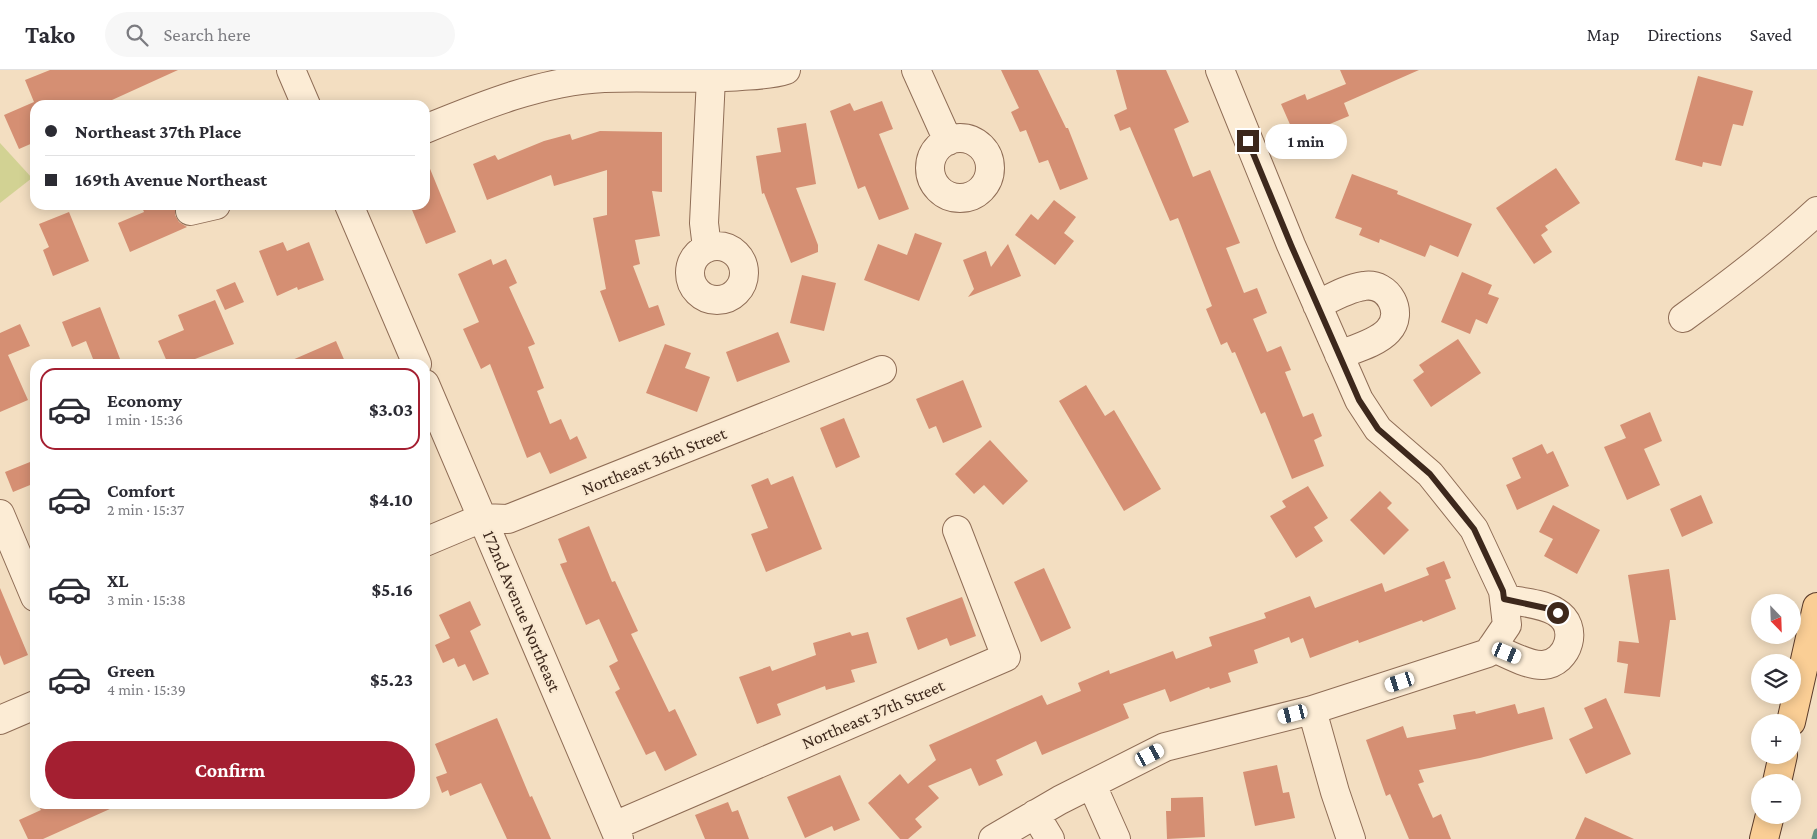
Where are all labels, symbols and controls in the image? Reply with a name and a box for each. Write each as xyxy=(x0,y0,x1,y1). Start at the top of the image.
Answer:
search box xyxy=(105,12,455,57)
text: Tako xyxy=(25,21,75,48)
icon: search xyxy=(123,21,151,49)
text: Search here xyxy=(163,24,251,45)
text: Map xyxy=(1587,25,1619,45)
text: Directions xyxy=(1647,25,1722,45)
text: Saved xyxy=(1750,25,1792,45)
text: Northeast 37th Place xyxy=(75,121,241,142)
callout: 1 min xyxy=(1266,124,1348,158)
route end xyxy=(1237,130,1259,152)
text: 1 min xyxy=(1288,133,1324,150)
text: 169th Avenue Northeast xyxy=(75,169,267,190)
icon: car xyxy=(47,387,92,432)
text: Economy xyxy=(107,390,182,411)
text: $3.03 xyxy=(369,399,413,420)
text: 1 min · 15:36 xyxy=(107,411,183,428)
street label: Northeast 36th Street xyxy=(579,422,730,499)
icon: car xyxy=(47,477,92,522)
text: Comfort xyxy=(107,480,175,501)
text: $4.10 xyxy=(369,489,413,510)
text: 2 min · 15:37 xyxy=(107,501,184,518)
street label: 172nd Avenue Northeast xyxy=(479,527,566,696)
icon: car xyxy=(47,567,92,612)
text: XL xyxy=(107,570,129,591)
text: $5.16 xyxy=(372,579,413,600)
text: 3 min · 15:38 xyxy=(107,591,186,608)
north arrow xyxy=(1751,594,1801,644)
map controls xyxy=(1751,594,1801,824)
route start xyxy=(1547,602,1569,624)
car xyxy=(1490,640,1523,666)
button: layers xyxy=(1751,654,1801,704)
icon: car xyxy=(47,657,92,702)
text: Green xyxy=(107,660,155,681)
text: $5.23 xyxy=(370,669,413,690)
car xyxy=(1383,670,1416,694)
street label: Northeast 37th Street xyxy=(799,674,948,753)
text: 4 min · 15:39 xyxy=(107,681,186,698)
car xyxy=(1276,703,1309,725)
button: + xyxy=(1751,714,1801,764)
button: Confirm xyxy=(45,741,415,799)
car xyxy=(1133,741,1166,769)
button: − xyxy=(1751,774,1801,824)

